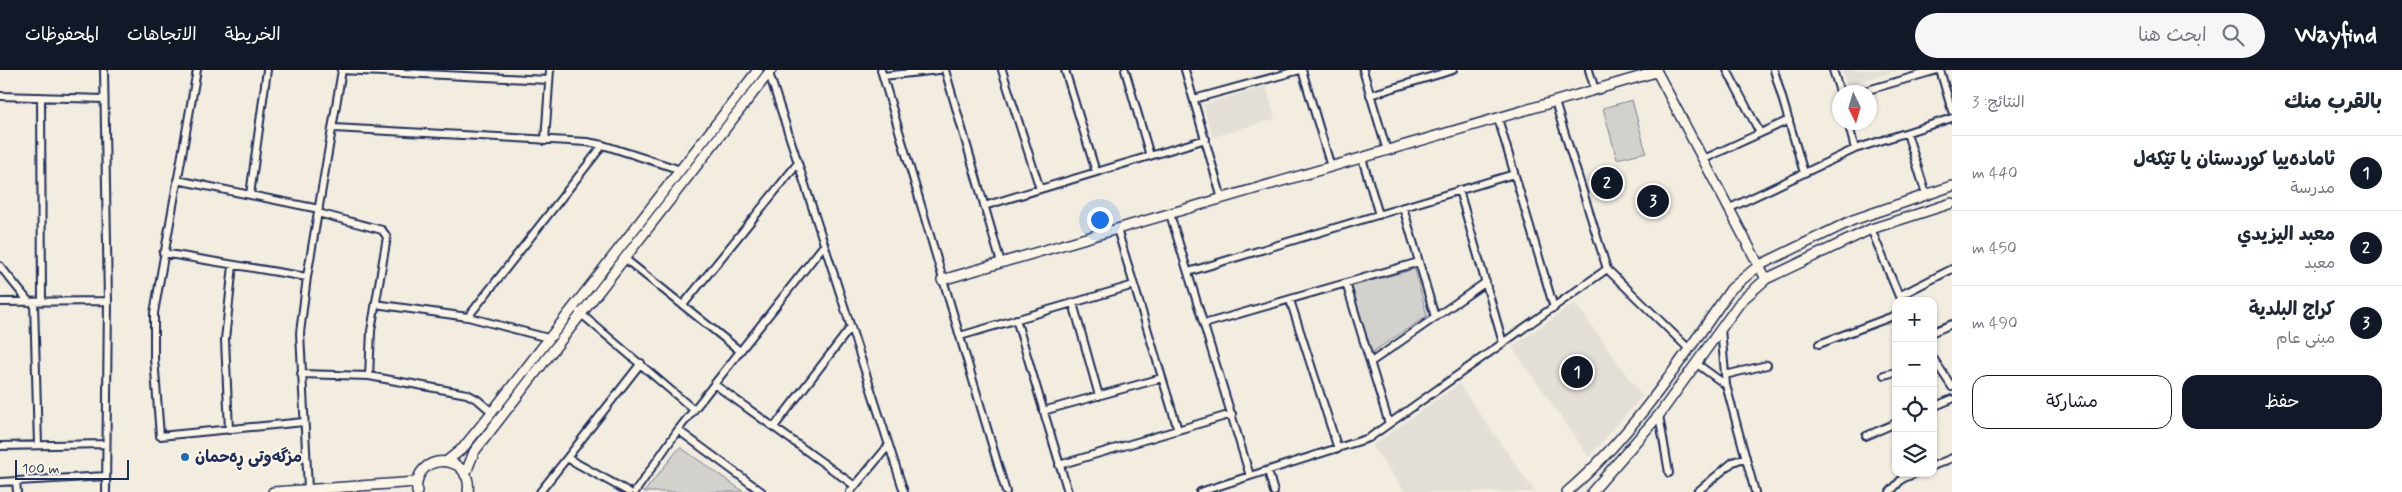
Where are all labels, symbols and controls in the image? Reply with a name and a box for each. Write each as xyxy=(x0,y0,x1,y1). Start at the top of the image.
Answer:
search box xyxy=(1915,13,2265,58)
text: Wayfind xyxy=(2295,20,2377,51)
icon: search xyxy=(2219,21,2247,49)
text: المحفوظات xyxy=(25,23,99,47)
text: الاتجاهات xyxy=(127,23,197,47)
text: الخريطة xyxy=(225,23,281,47)
text: ابحث هنا xyxy=(2138,23,2207,48)
north arrow xyxy=(1832,85,1877,130)
text: بالقرب منك xyxy=(2284,88,2382,116)
text: النتائج: 3 xyxy=(1972,92,2025,113)
text: ئامادەییا کوردستان یا تێکەل xyxy=(2133,147,2335,172)
text: 440 m xyxy=(1972,163,2018,184)
text: 1 xyxy=(2362,163,2370,184)
pin: 2 xyxy=(1591,164,1623,202)
text: مدرسة xyxy=(2290,178,2335,199)
pin: 3 xyxy=(1637,182,1669,220)
your location xyxy=(1087,207,1113,233)
text: معبد اليزيدي xyxy=(2237,222,2335,247)
text: 450 m xyxy=(1972,238,2017,259)
text: 2 xyxy=(2362,238,2370,259)
text: معبد xyxy=(2304,253,2335,274)
map controls xyxy=(1892,297,1937,477)
button: + xyxy=(1892,297,1937,342)
text: كراج البلدية xyxy=(2249,297,2335,322)
text: 490 m xyxy=(1972,313,2018,334)
text: 3 xyxy=(2362,313,2370,334)
text: مبنى عام xyxy=(2276,328,2335,349)
button: − xyxy=(1892,342,1937,387)
pin: 1 xyxy=(1561,353,1593,391)
button: مشاركة xyxy=(1972,375,2172,429)
button: حفظ xyxy=(2182,375,2382,429)
button: locate xyxy=(1892,387,1937,432)
button: layers xyxy=(1892,432,1937,477)
place label: مزگه‌وتی ڕه‌حمان xyxy=(195,447,302,470)
marker: مزگه‌وتی ڕه‌حمان xyxy=(179,451,191,463)
scale bar xyxy=(15,457,129,480)
text: 100 m xyxy=(22,460,60,478)

